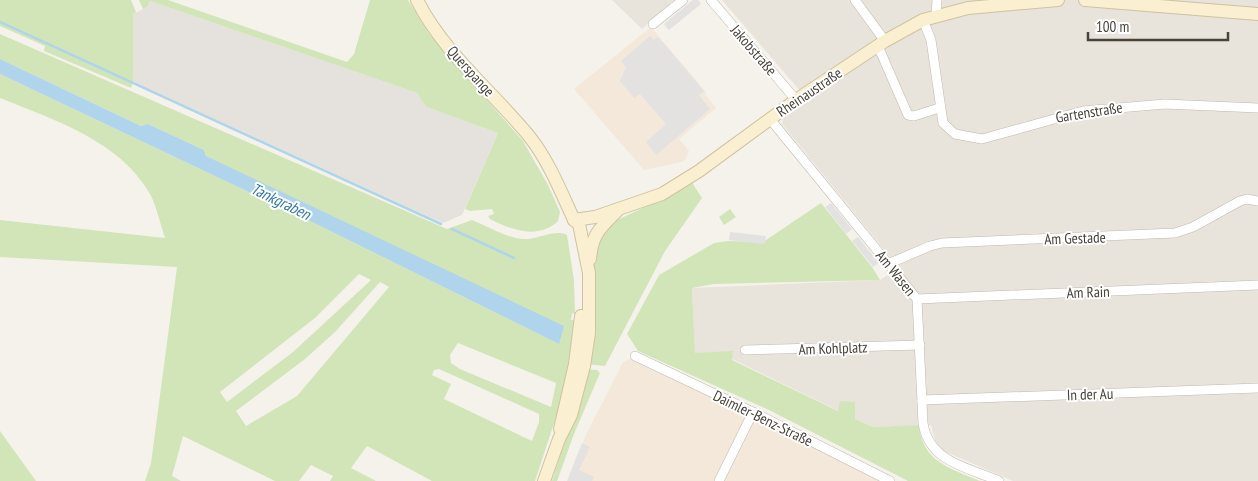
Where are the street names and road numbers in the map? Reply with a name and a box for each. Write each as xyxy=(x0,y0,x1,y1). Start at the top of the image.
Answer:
street label: Jakobstraße xyxy=(726,20,781,79)
street label: Querspange xyxy=(443,42,499,100)
street label: Rheinaustraße xyxy=(773,63,845,121)
street label: Gartenstraße xyxy=(1054,97,1124,127)
street label: Am Gestade xyxy=(1044,227,1106,249)
street label: Am Wasen xyxy=(872,246,920,300)
street label: Am Rain xyxy=(1066,282,1110,302)
street label: Am Kohlplatz xyxy=(798,337,868,359)
street label: In der Au xyxy=(1066,384,1114,404)
street label: Daimler-Benz-Straße xyxy=(710,386,816,450)

